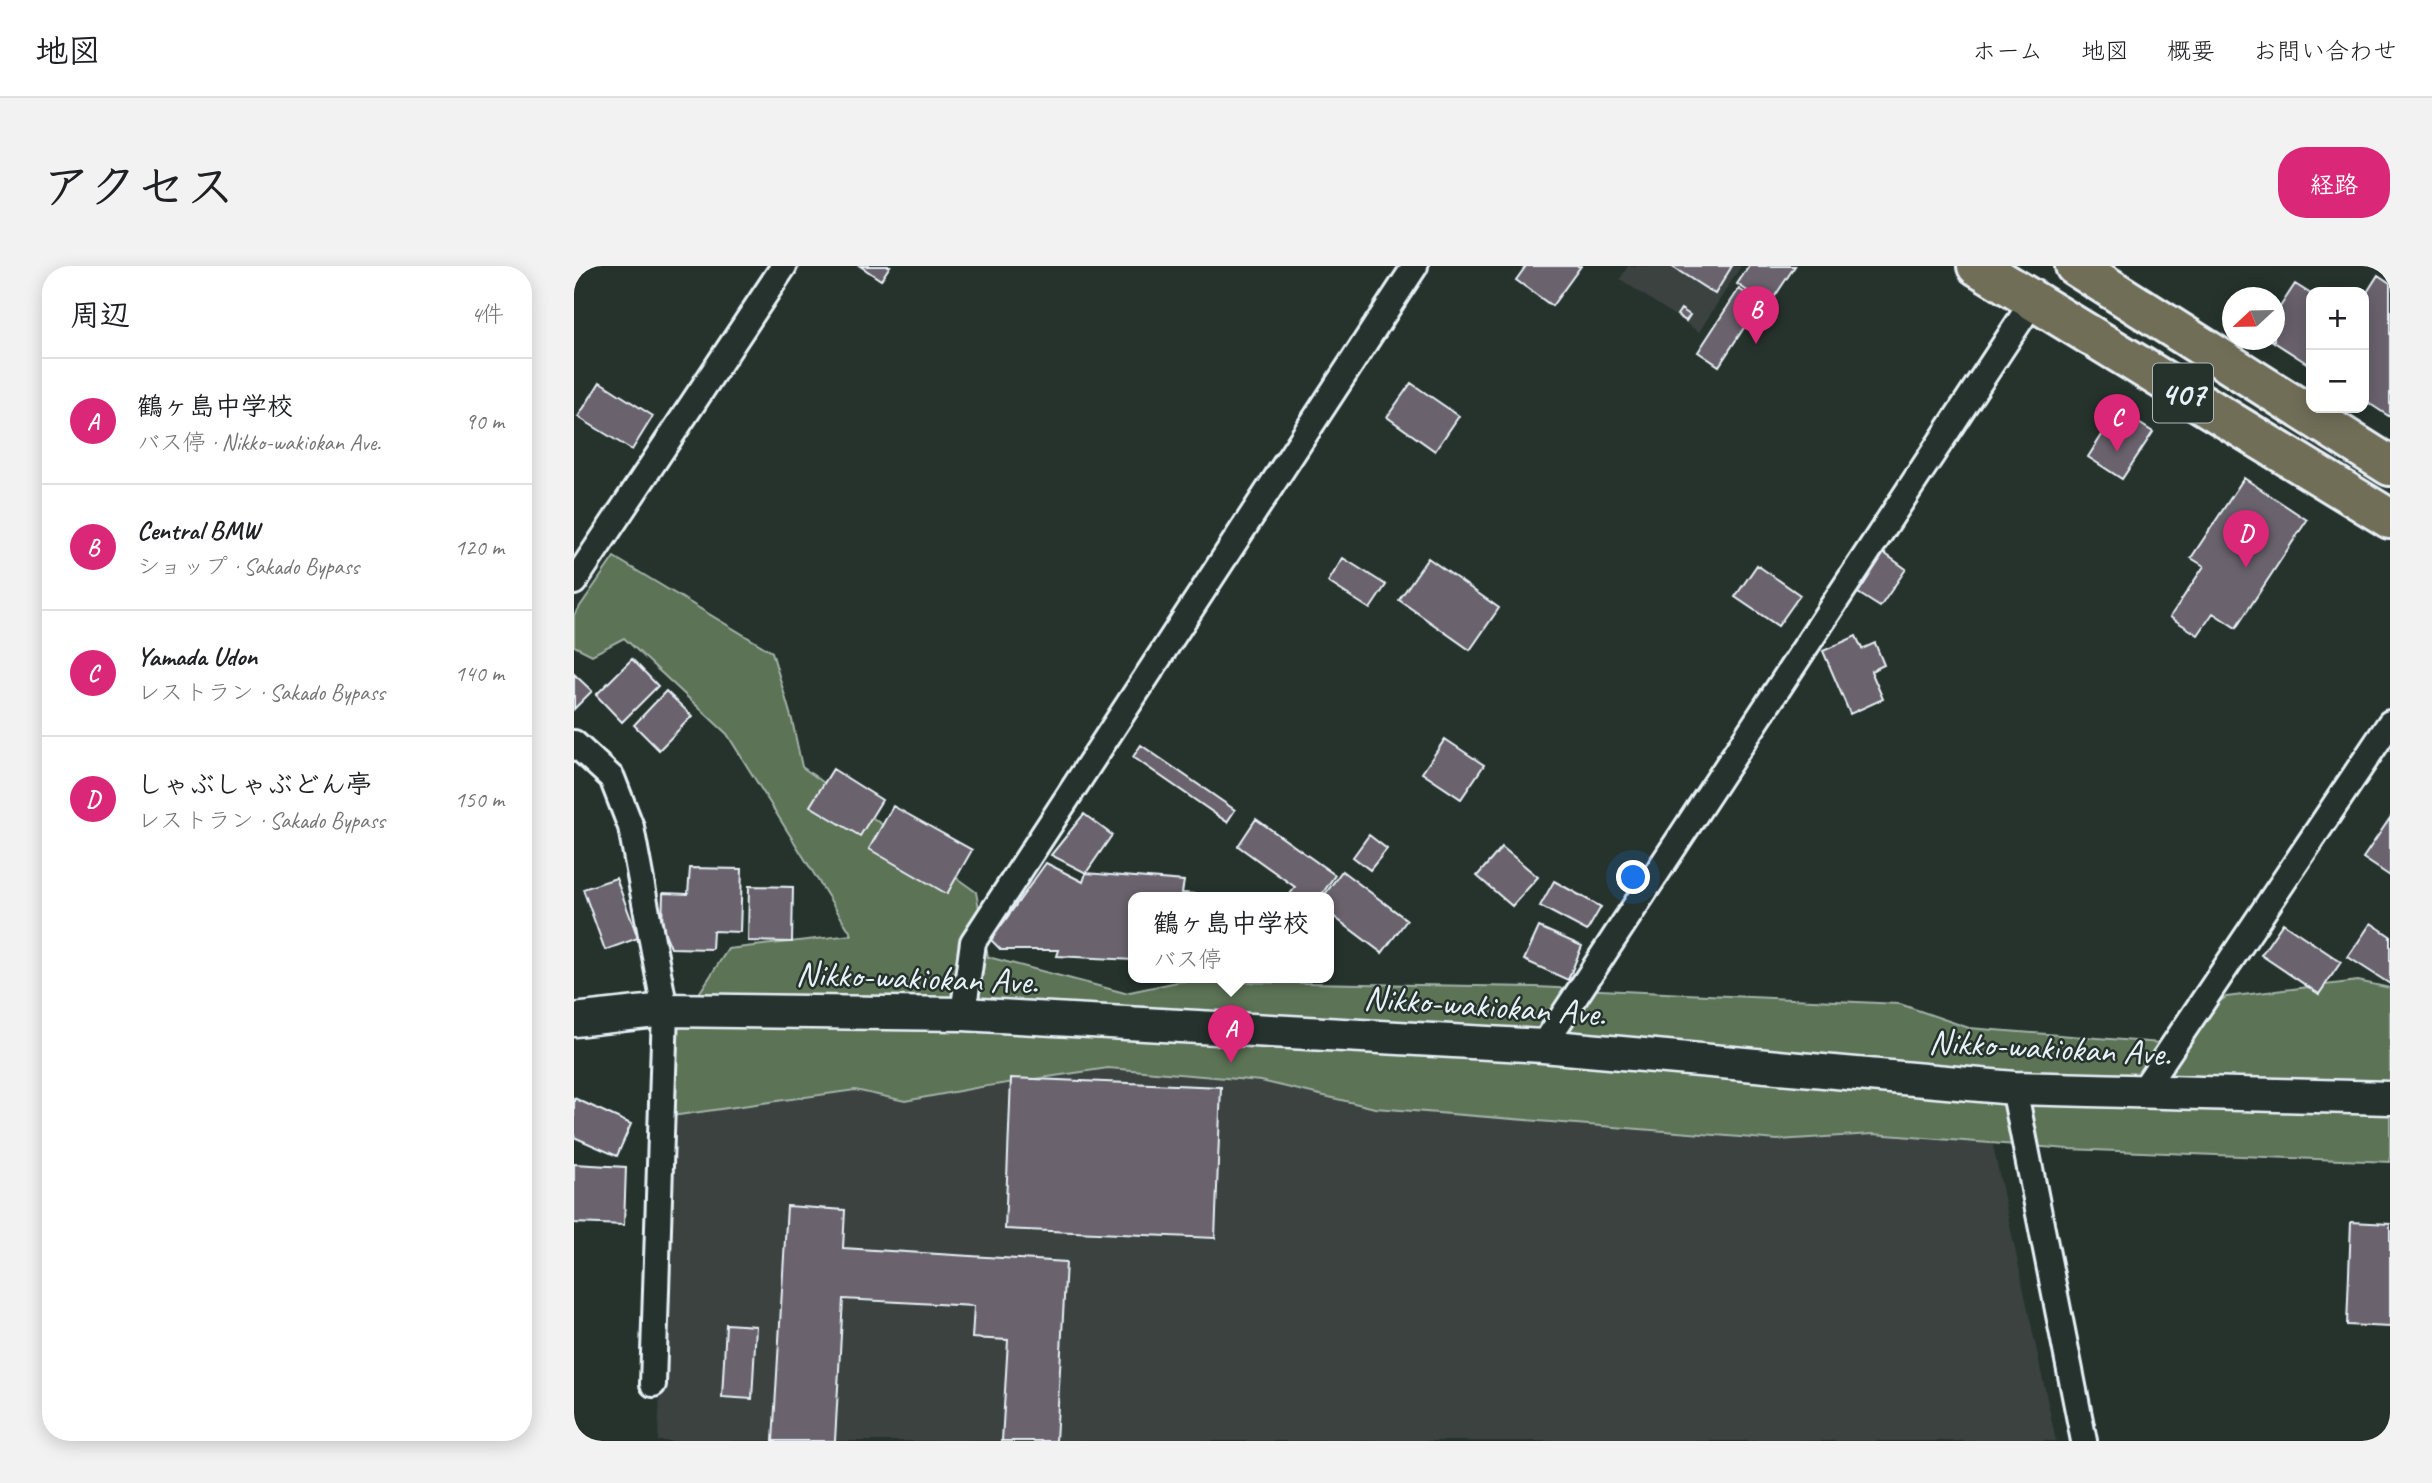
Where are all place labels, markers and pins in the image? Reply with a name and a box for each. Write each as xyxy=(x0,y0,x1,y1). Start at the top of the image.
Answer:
pin: B xyxy=(1733,286,1779,344)
pin: C xyxy=(2094,394,2140,452)
pin: D xyxy=(2223,510,2269,568)
pin: A xyxy=(1208,1005,1254,1063)

